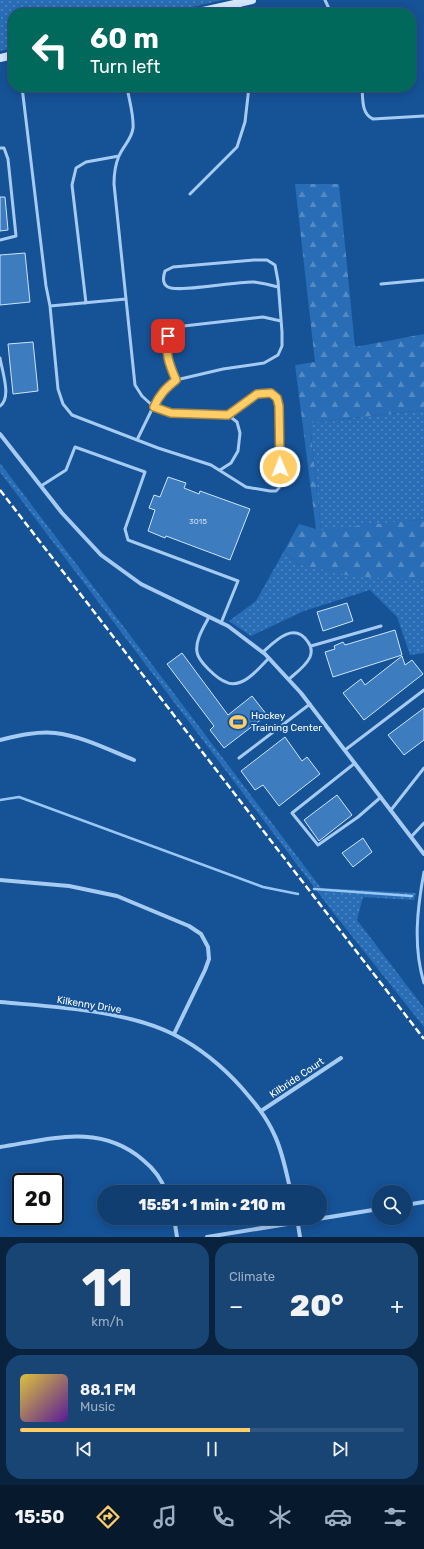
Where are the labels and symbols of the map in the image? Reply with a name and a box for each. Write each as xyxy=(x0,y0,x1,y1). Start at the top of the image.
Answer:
pin xyxy=(151,319,185,353)
position arrow xyxy=(259,446,301,488)
house number: 3015 xyxy=(189,517,207,526)
place label: Hockey Training Center xyxy=(251,710,322,734)
sports icon: Hockey Training Center xyxy=(228,712,248,732)
street label: Kilkenny Drive xyxy=(56,994,122,1016)
street label: Kilbride Court xyxy=(267,1055,327,1101)
speed limit sign: 20 xyxy=(12,1173,64,1225)

